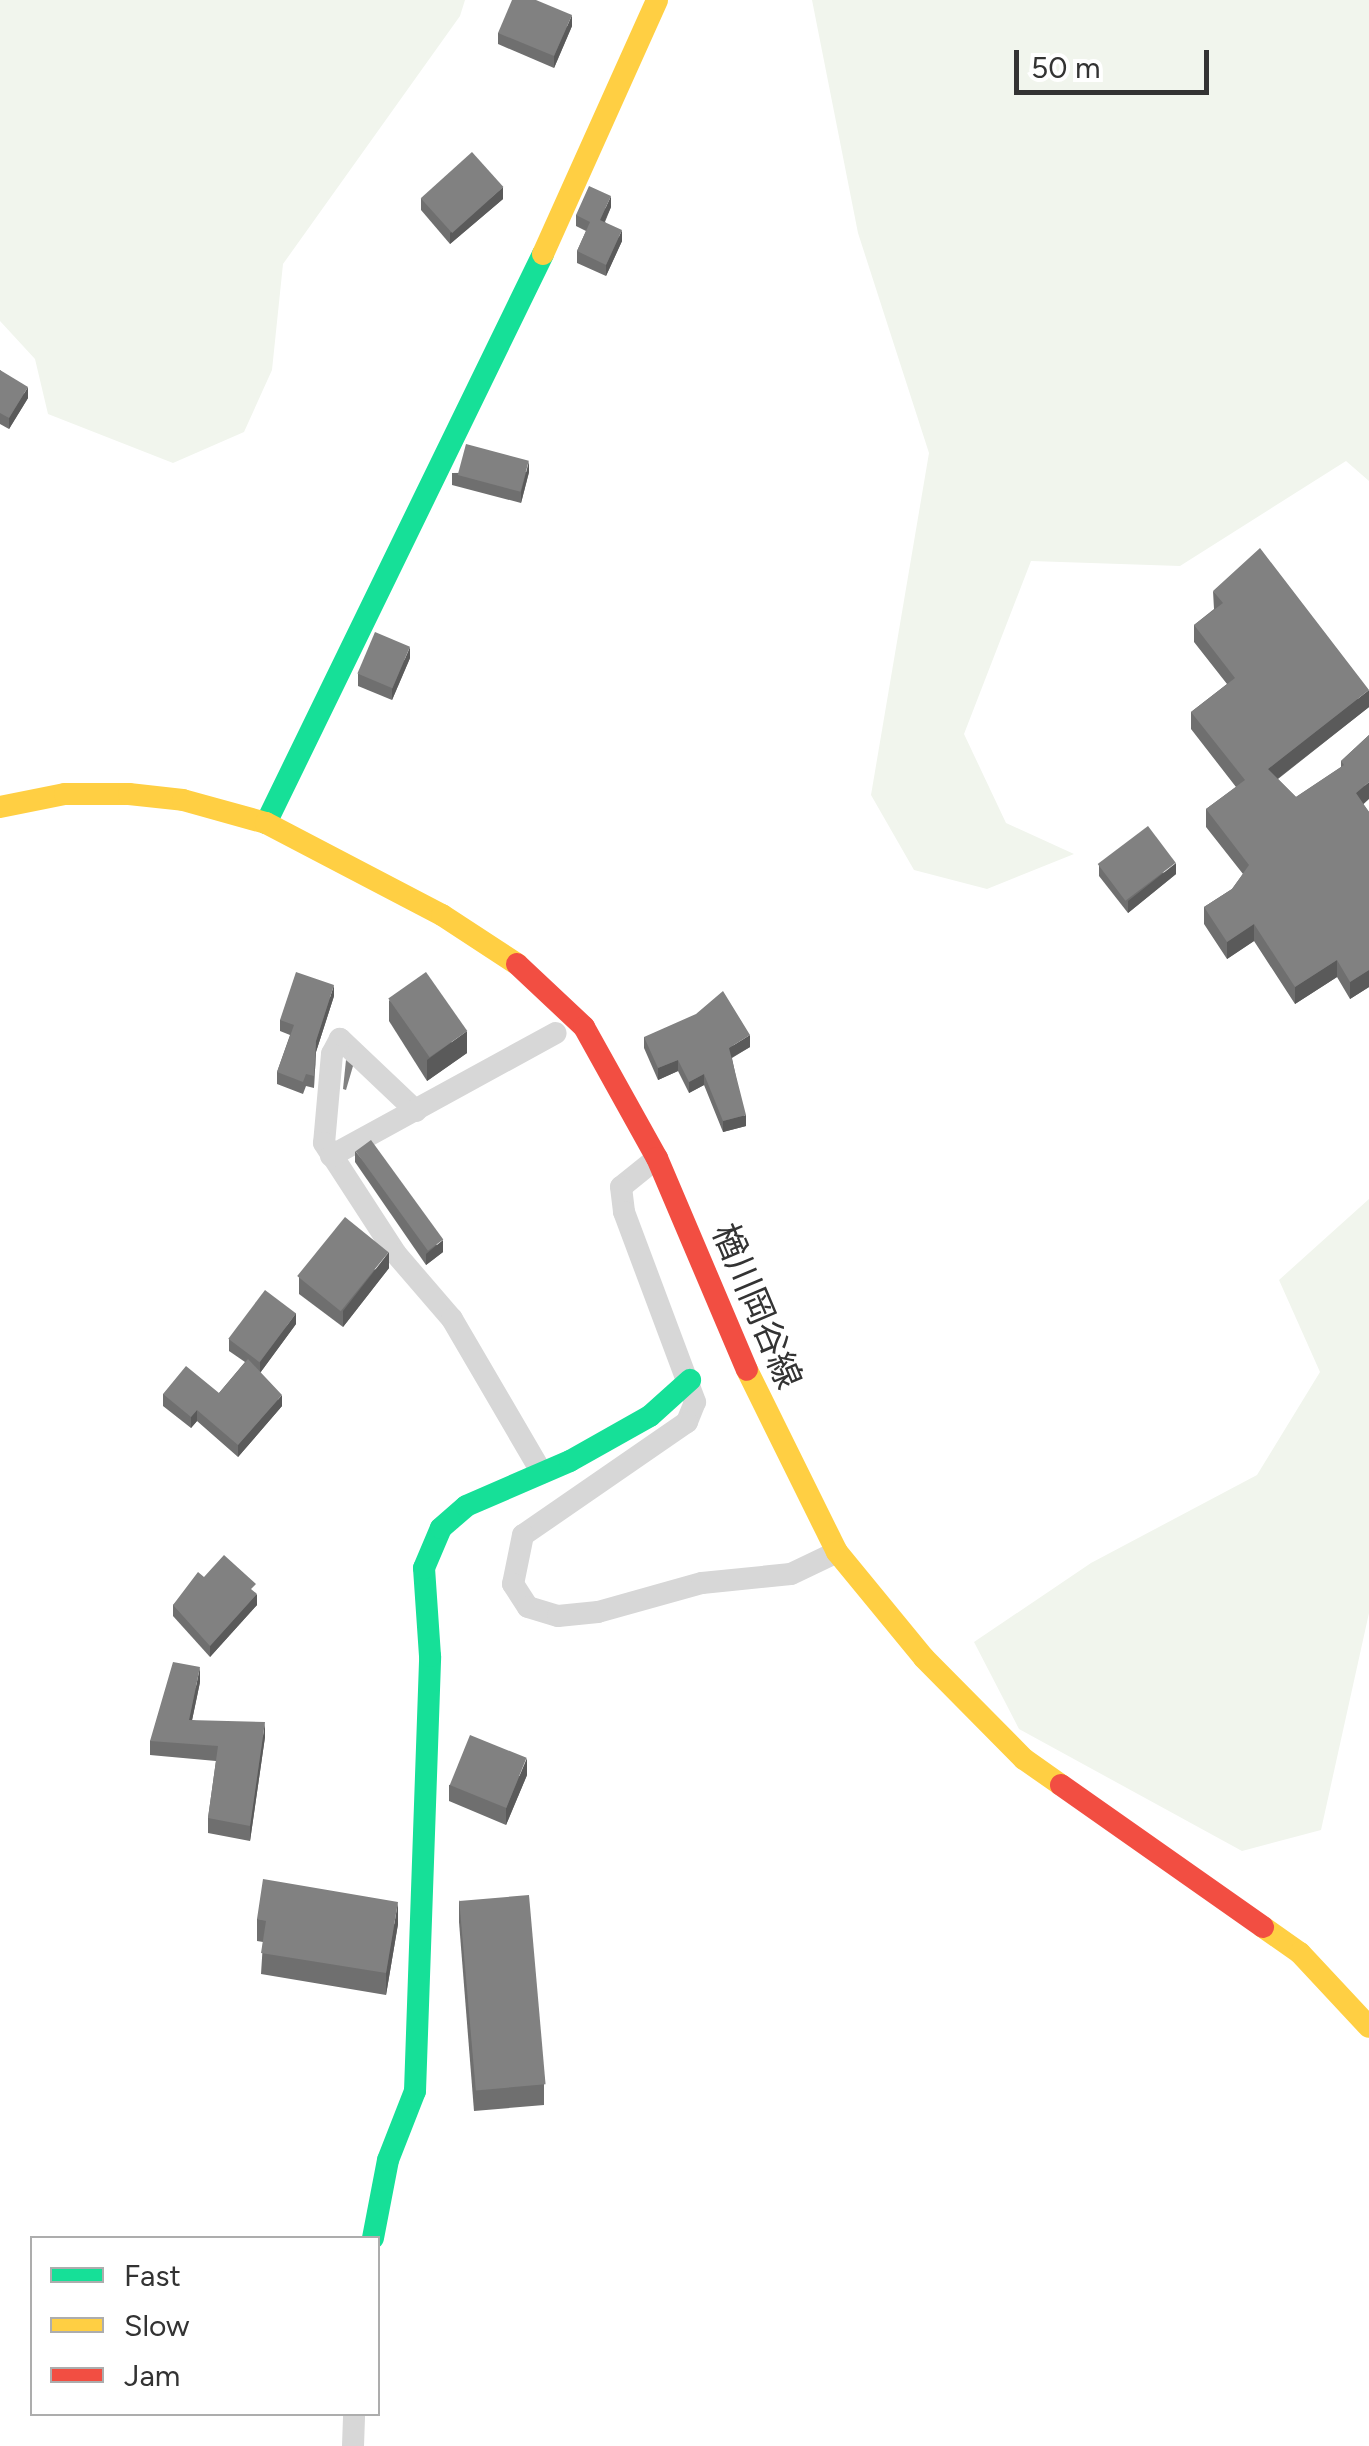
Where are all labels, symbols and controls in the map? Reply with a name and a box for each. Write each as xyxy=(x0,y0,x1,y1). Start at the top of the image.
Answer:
scale bar xyxy=(1019,30,1214,92)
text: 50 m xyxy=(1031,49,1100,86)
street label: 楢川岡谷線 xyxy=(703,1217,811,1395)
legend xyxy=(30,2236,380,2416)
text: Fast xyxy=(124,2257,181,2294)
text: Slow xyxy=(124,2307,190,2344)
text: Jam xyxy=(124,2357,180,2394)

